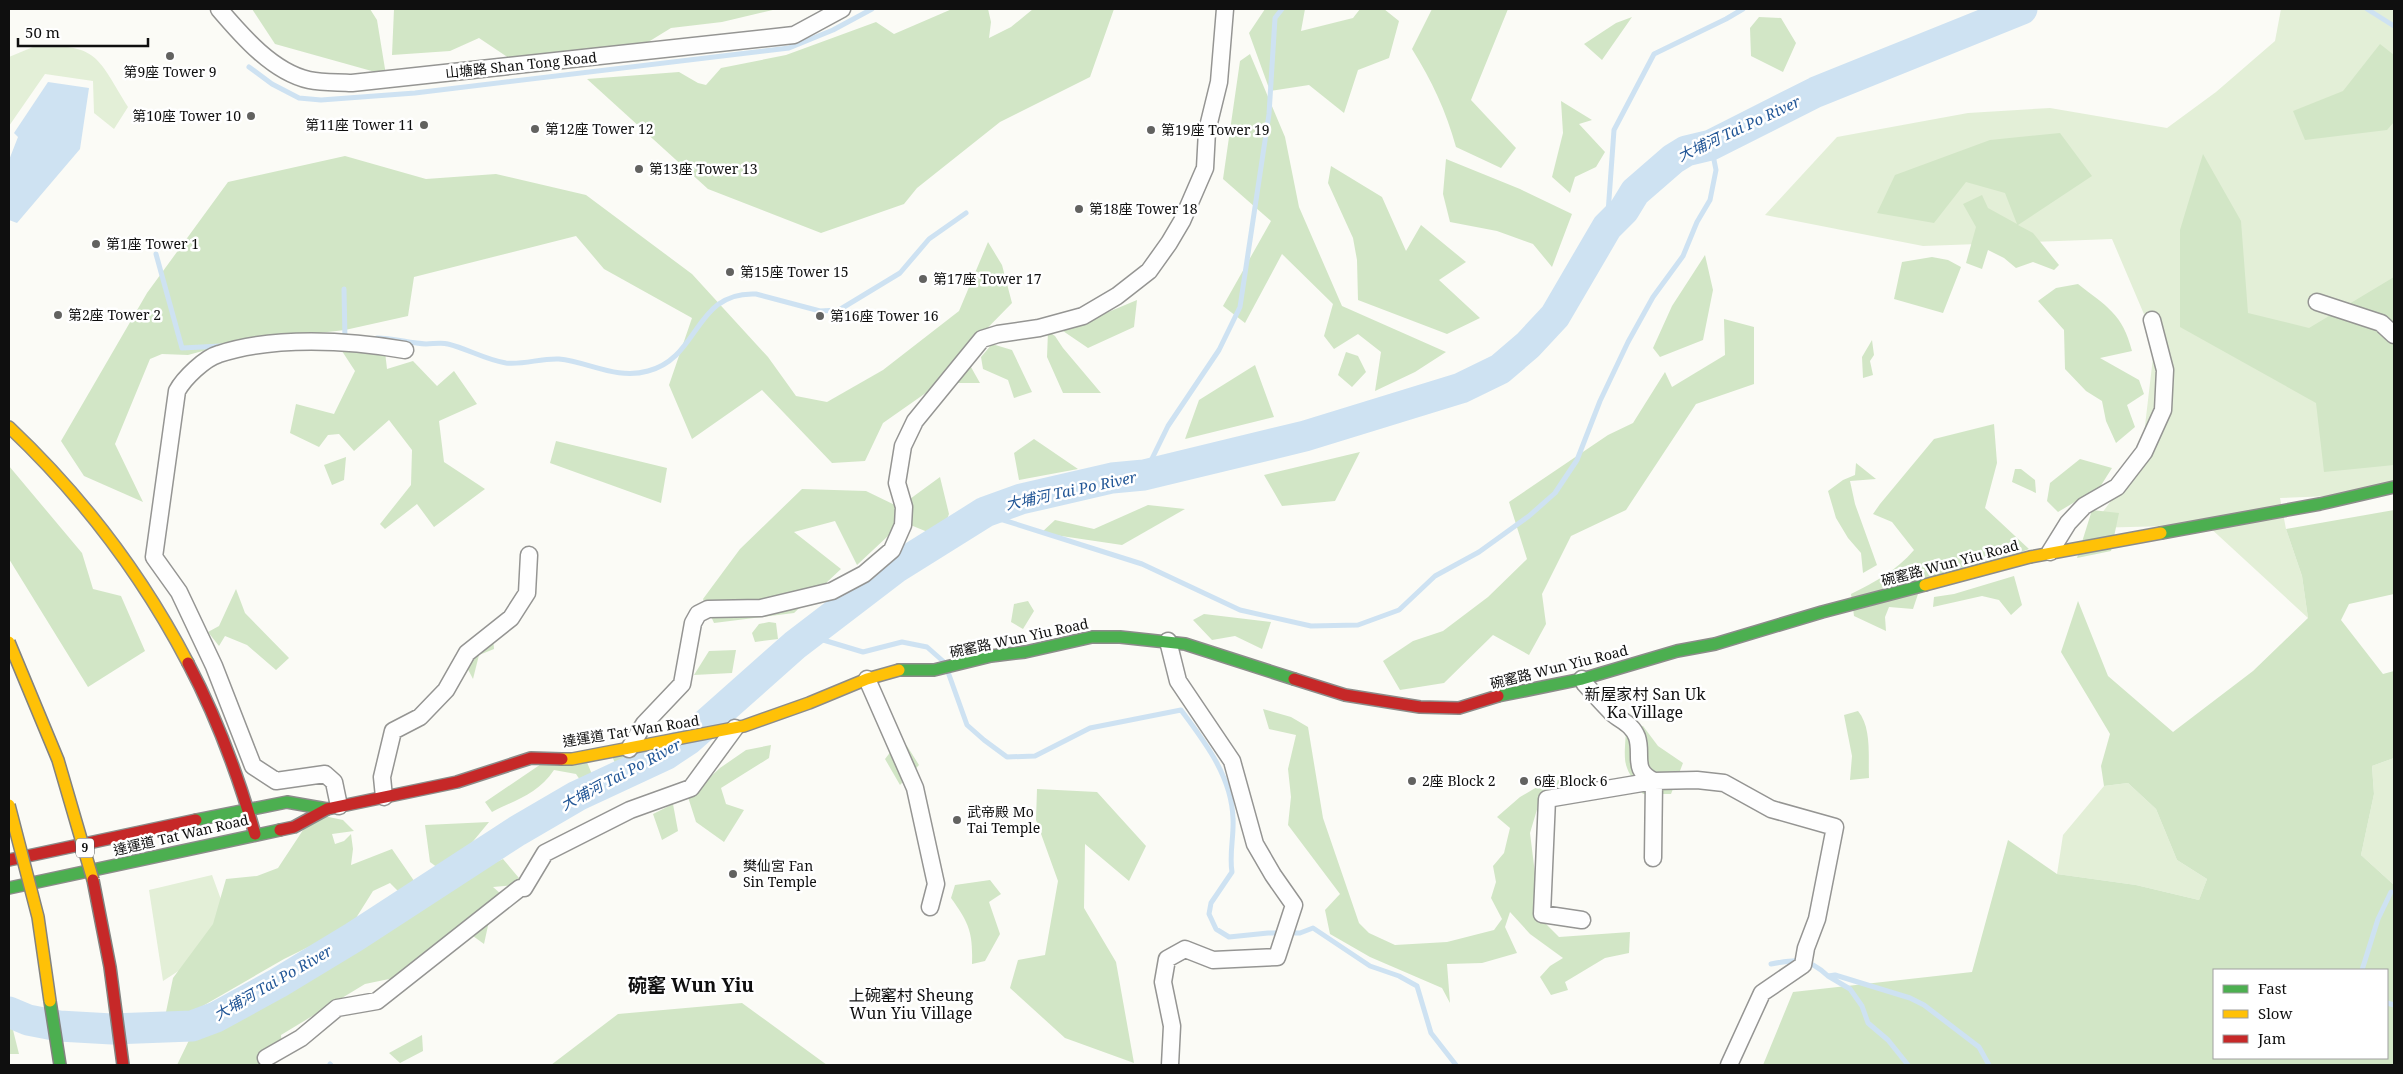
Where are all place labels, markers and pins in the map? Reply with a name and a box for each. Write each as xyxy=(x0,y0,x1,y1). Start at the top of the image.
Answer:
marker: 第9座 Tower 9 xyxy=(164,50,176,62)
place label: 第9座 Tower 9 xyxy=(123,62,217,81)
place label: 第10座 Tower 10 xyxy=(132,106,241,125)
marker: 第10座 Tower 10 xyxy=(245,110,257,122)
place label: 第11座 Tower 11 xyxy=(305,115,414,134)
marker: 第11座 Tower 11 xyxy=(418,119,430,131)
place label: 第12座 Tower 12 xyxy=(545,119,654,138)
place label: 第19座 Tower 19 xyxy=(1161,120,1270,139)
marker: 第12座 Tower 12 xyxy=(529,123,541,135)
marker: 第19座 Tower 19 xyxy=(1145,124,1157,136)
place label: 第13座 Tower 13 xyxy=(649,159,758,178)
marker: 第13座 Tower 13 xyxy=(633,163,645,175)
place label: 第18座 Tower 18 xyxy=(1089,199,1198,218)
marker: 第18座 Tower 18 xyxy=(1073,203,1085,215)
place label: 第1座 Tower 1 xyxy=(106,234,199,253)
marker: 第1座 Tower 1 xyxy=(90,238,102,250)
place label: 第15座 Tower 15 xyxy=(740,262,849,281)
marker: 第15座 Tower 15 xyxy=(724,266,736,278)
place label: 第17座 Tower 17 xyxy=(933,269,1042,288)
marker: 第17座 Tower 17 xyxy=(917,273,929,285)
place label: 第2座 Tower 2 xyxy=(68,305,161,324)
place label: 第16座 Tower 16 xyxy=(830,306,939,325)
marker: 第2座 Tower 2 xyxy=(52,309,64,321)
marker: 第16座 Tower 16 xyxy=(814,310,826,322)
place label: 2座 Block 2 xyxy=(1422,771,1496,790)
place label: 6座 Block 6 xyxy=(1534,771,1608,790)
marker: 2座 Block 2 xyxy=(1406,775,1418,787)
marker: 6座 Block 6 xyxy=(1518,775,1530,787)
place label: 武帝殿 Mo Tai Temple xyxy=(967,802,1040,837)
marker: 武帝殿 Mo Tai Temple xyxy=(951,814,963,826)
place label: 樊仙宮 Fan Sin Temple xyxy=(743,856,817,891)
marker: 樊仙宮 Fan Sin Temple xyxy=(727,868,739,880)

